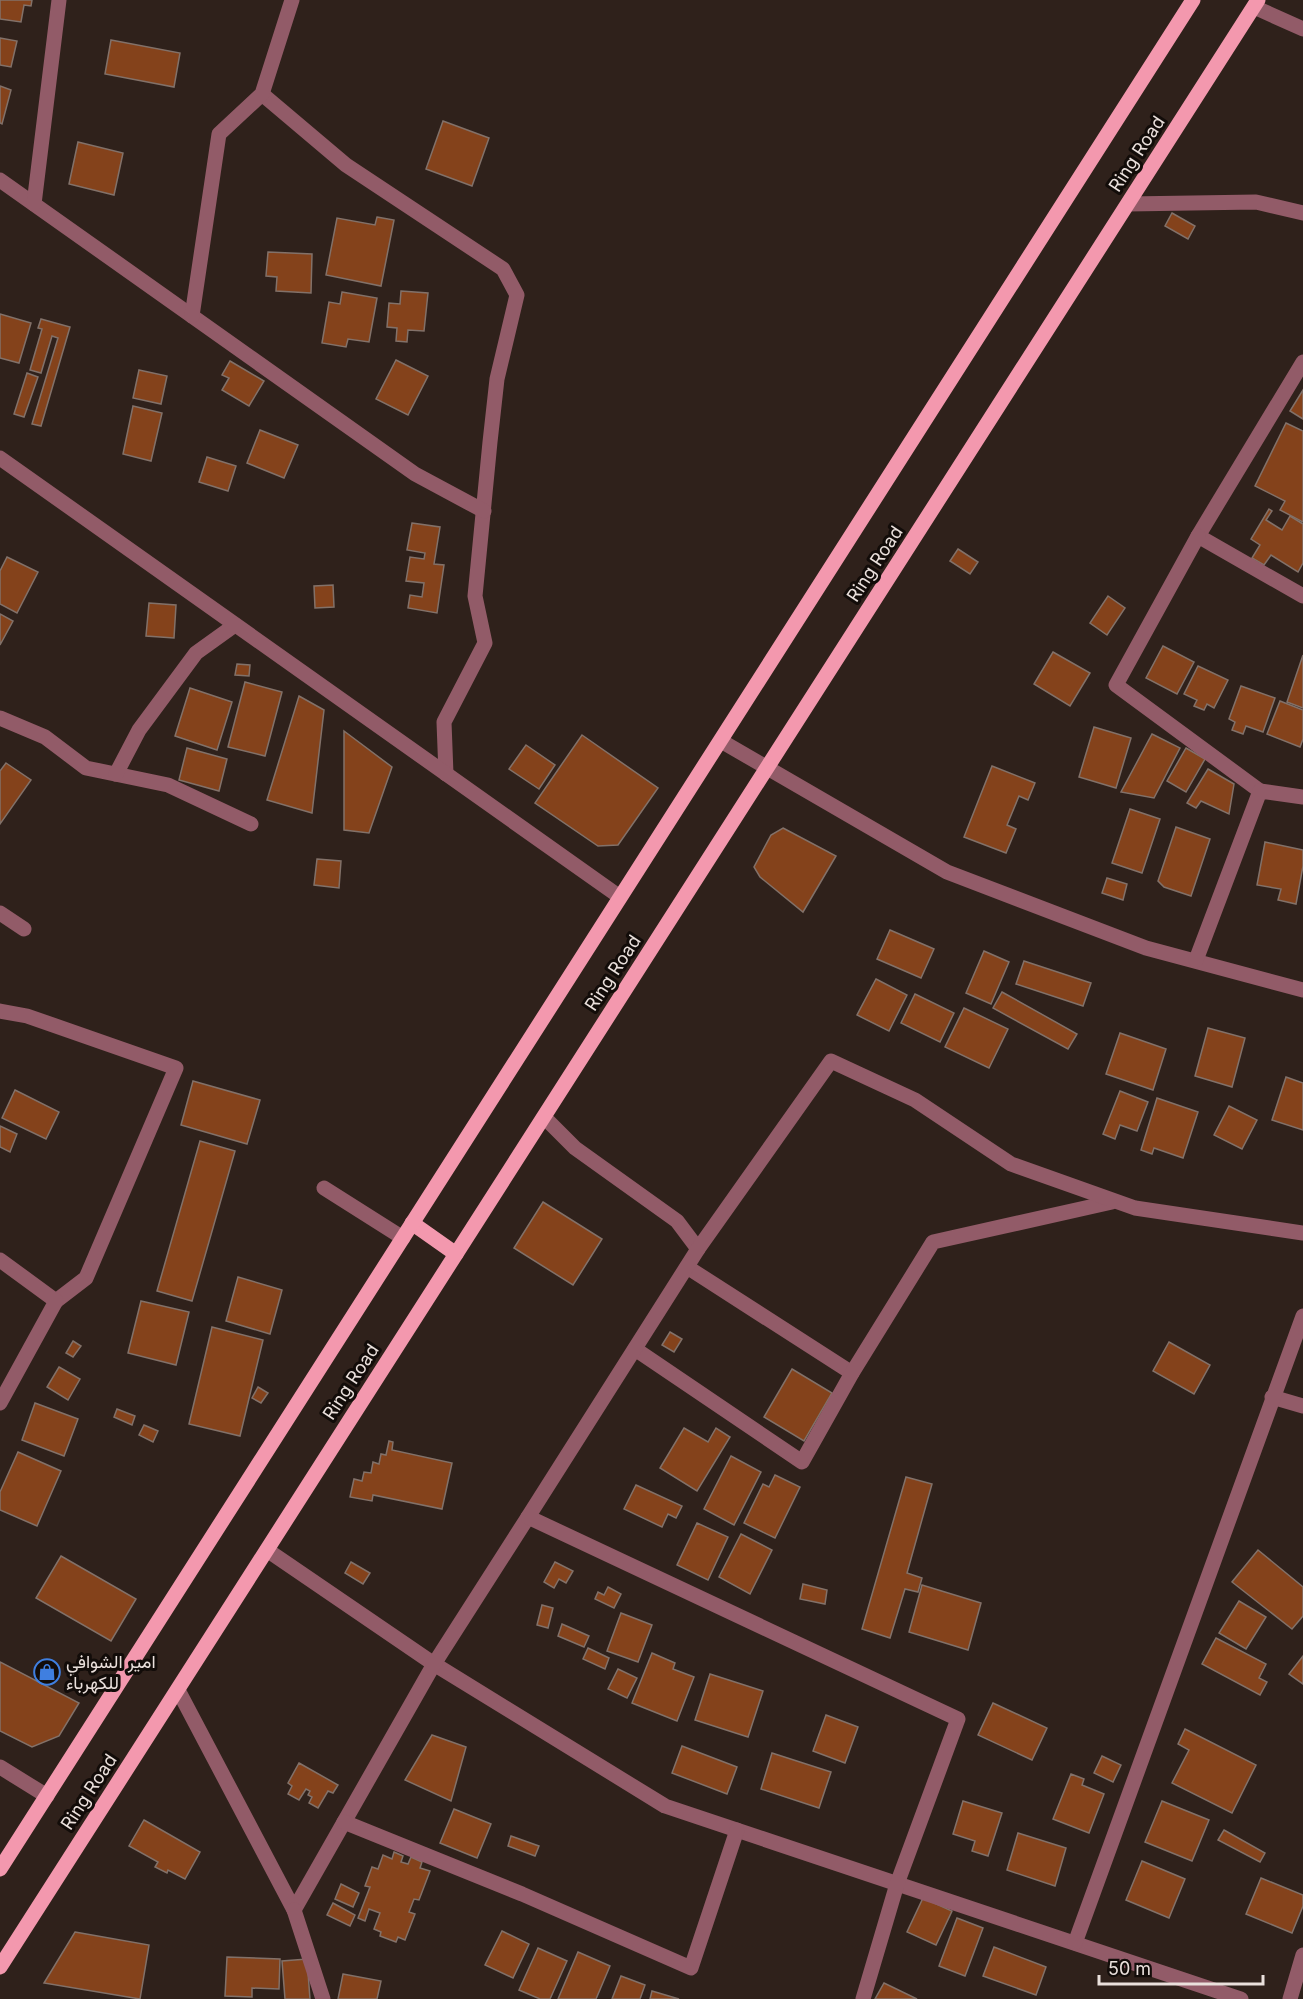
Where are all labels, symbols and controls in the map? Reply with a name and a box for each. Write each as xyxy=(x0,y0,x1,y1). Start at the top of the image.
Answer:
street label: Ring Road xyxy=(1104,112,1169,196)
street label: Ring Road xyxy=(842,522,907,606)
street label: Ring Road xyxy=(580,931,645,1015)
street label: Ring Road xyxy=(318,1340,383,1424)
place label: امير الشوافي للكهرباء xyxy=(66,1651,156,1694)
shop icon: امير الشوافي للكهرباء xyxy=(32,1657,62,1687)
street label: Ring Road xyxy=(56,1750,121,1834)
scale bar xyxy=(1099,1948,1262,1986)
text: 50 m xyxy=(1108,1958,1151,1979)

